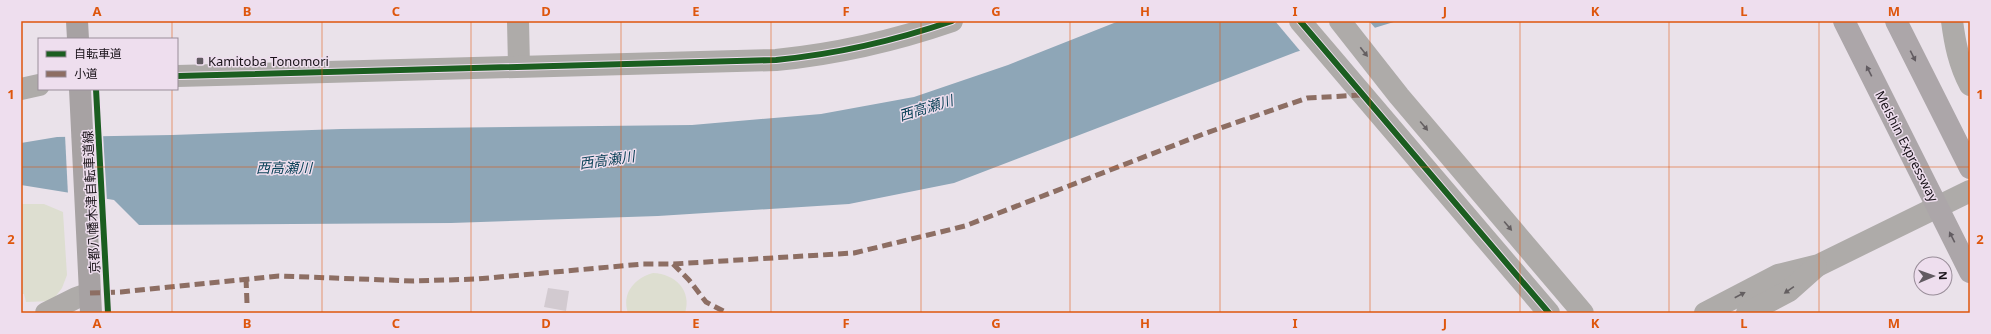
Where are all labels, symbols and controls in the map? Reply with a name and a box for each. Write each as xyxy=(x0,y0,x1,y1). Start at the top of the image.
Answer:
text: A xyxy=(93,2,102,20)
text: B xyxy=(243,2,251,20)
text: C xyxy=(392,2,400,20)
text: D xyxy=(541,2,551,20)
text: E xyxy=(692,2,700,20)
text: F xyxy=(842,2,850,20)
text: G xyxy=(991,2,1001,20)
text: H xyxy=(1140,2,1150,20)
text: I xyxy=(1292,2,1298,20)
text: J xyxy=(1442,2,1447,20)
text: K xyxy=(1591,2,1600,20)
text: L xyxy=(1740,2,1748,20)
text: M xyxy=(1888,2,1900,20)
legend xyxy=(38,38,178,90)
text: 自転車道 xyxy=(74,45,122,62)
one-way arrow xyxy=(1360,46,1368,57)
one-way arrow xyxy=(1910,50,1917,62)
place label: Kamitoba Tonomori xyxy=(208,52,329,70)
marker: Kamitoba Tonomori xyxy=(195,56,205,66)
text: 小道 xyxy=(74,65,98,82)
one-way arrow xyxy=(1866,65,1872,76)
text: 1 xyxy=(7,85,15,103)
text: 1 xyxy=(1976,85,1984,103)
street label: Meishin Expressway xyxy=(1871,87,1943,205)
water label: 西高瀬川 xyxy=(896,90,957,125)
one-way arrow xyxy=(1419,121,1428,132)
street label: 京都八幡木津自転車道線 xyxy=(78,130,104,274)
water label: 西高瀬川 xyxy=(578,146,638,173)
water label: 西高瀬川 xyxy=(256,158,314,177)
one-way arrow xyxy=(1503,221,1512,230)
text: 2 xyxy=(7,230,15,248)
text: 2 xyxy=(1976,230,1984,248)
one-way arrow xyxy=(1949,231,1956,242)
north arrow xyxy=(1913,256,1953,296)
text: N xyxy=(1936,271,1951,280)
one-way arrow xyxy=(1784,286,1795,294)
one-way arrow xyxy=(1734,292,1746,298)
text: A xyxy=(93,314,102,332)
text: B xyxy=(243,314,251,332)
text: C xyxy=(392,314,400,332)
text: D xyxy=(541,314,551,332)
text: E xyxy=(692,314,700,332)
text: F xyxy=(842,314,850,332)
text: G xyxy=(991,314,1001,332)
text: H xyxy=(1140,314,1150,332)
text: I xyxy=(1292,314,1298,332)
text: J xyxy=(1442,314,1447,332)
text: K xyxy=(1591,314,1600,332)
text: L xyxy=(1740,314,1748,332)
text: M xyxy=(1888,314,1900,332)

